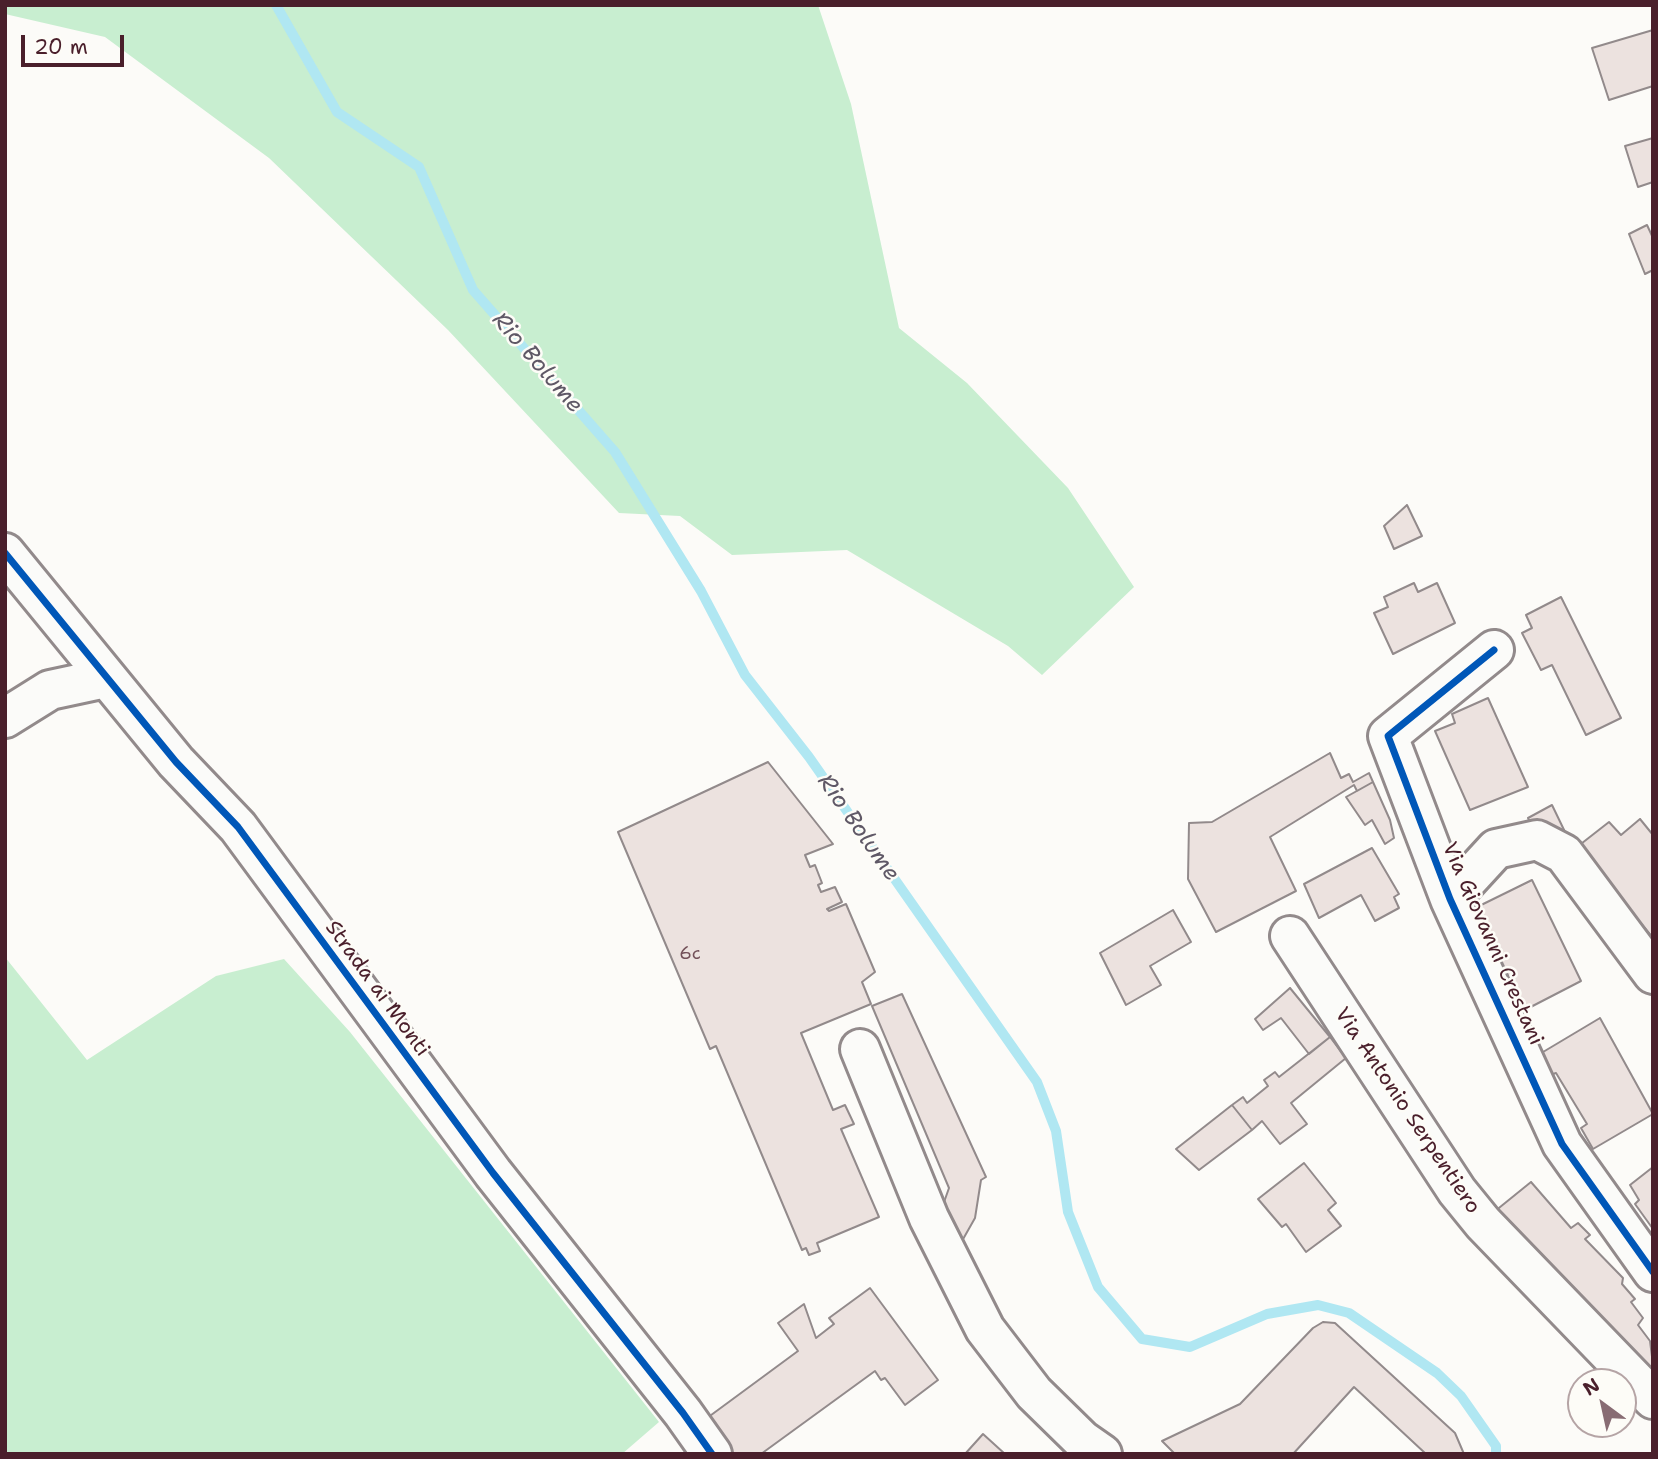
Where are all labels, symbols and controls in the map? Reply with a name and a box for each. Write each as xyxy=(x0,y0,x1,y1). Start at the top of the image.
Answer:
scale bar xyxy=(24,21,128,65)
text: 20 m xyxy=(34,33,88,61)
water label: Rio Bolume xyxy=(486,307,588,419)
water label: Rio Bolume xyxy=(811,769,905,887)
street label: Via Giovanni Crestani xyxy=(1436,839,1548,1049)
street label: Strada ai Monti xyxy=(319,916,435,1062)
house number: 6c xyxy=(679,943,701,965)
street label: Via Antonio Serpentiero xyxy=(1329,1003,1485,1219)
north arrow xyxy=(1567,1368,1637,1438)
text: N xyxy=(1578,1372,1605,1401)

